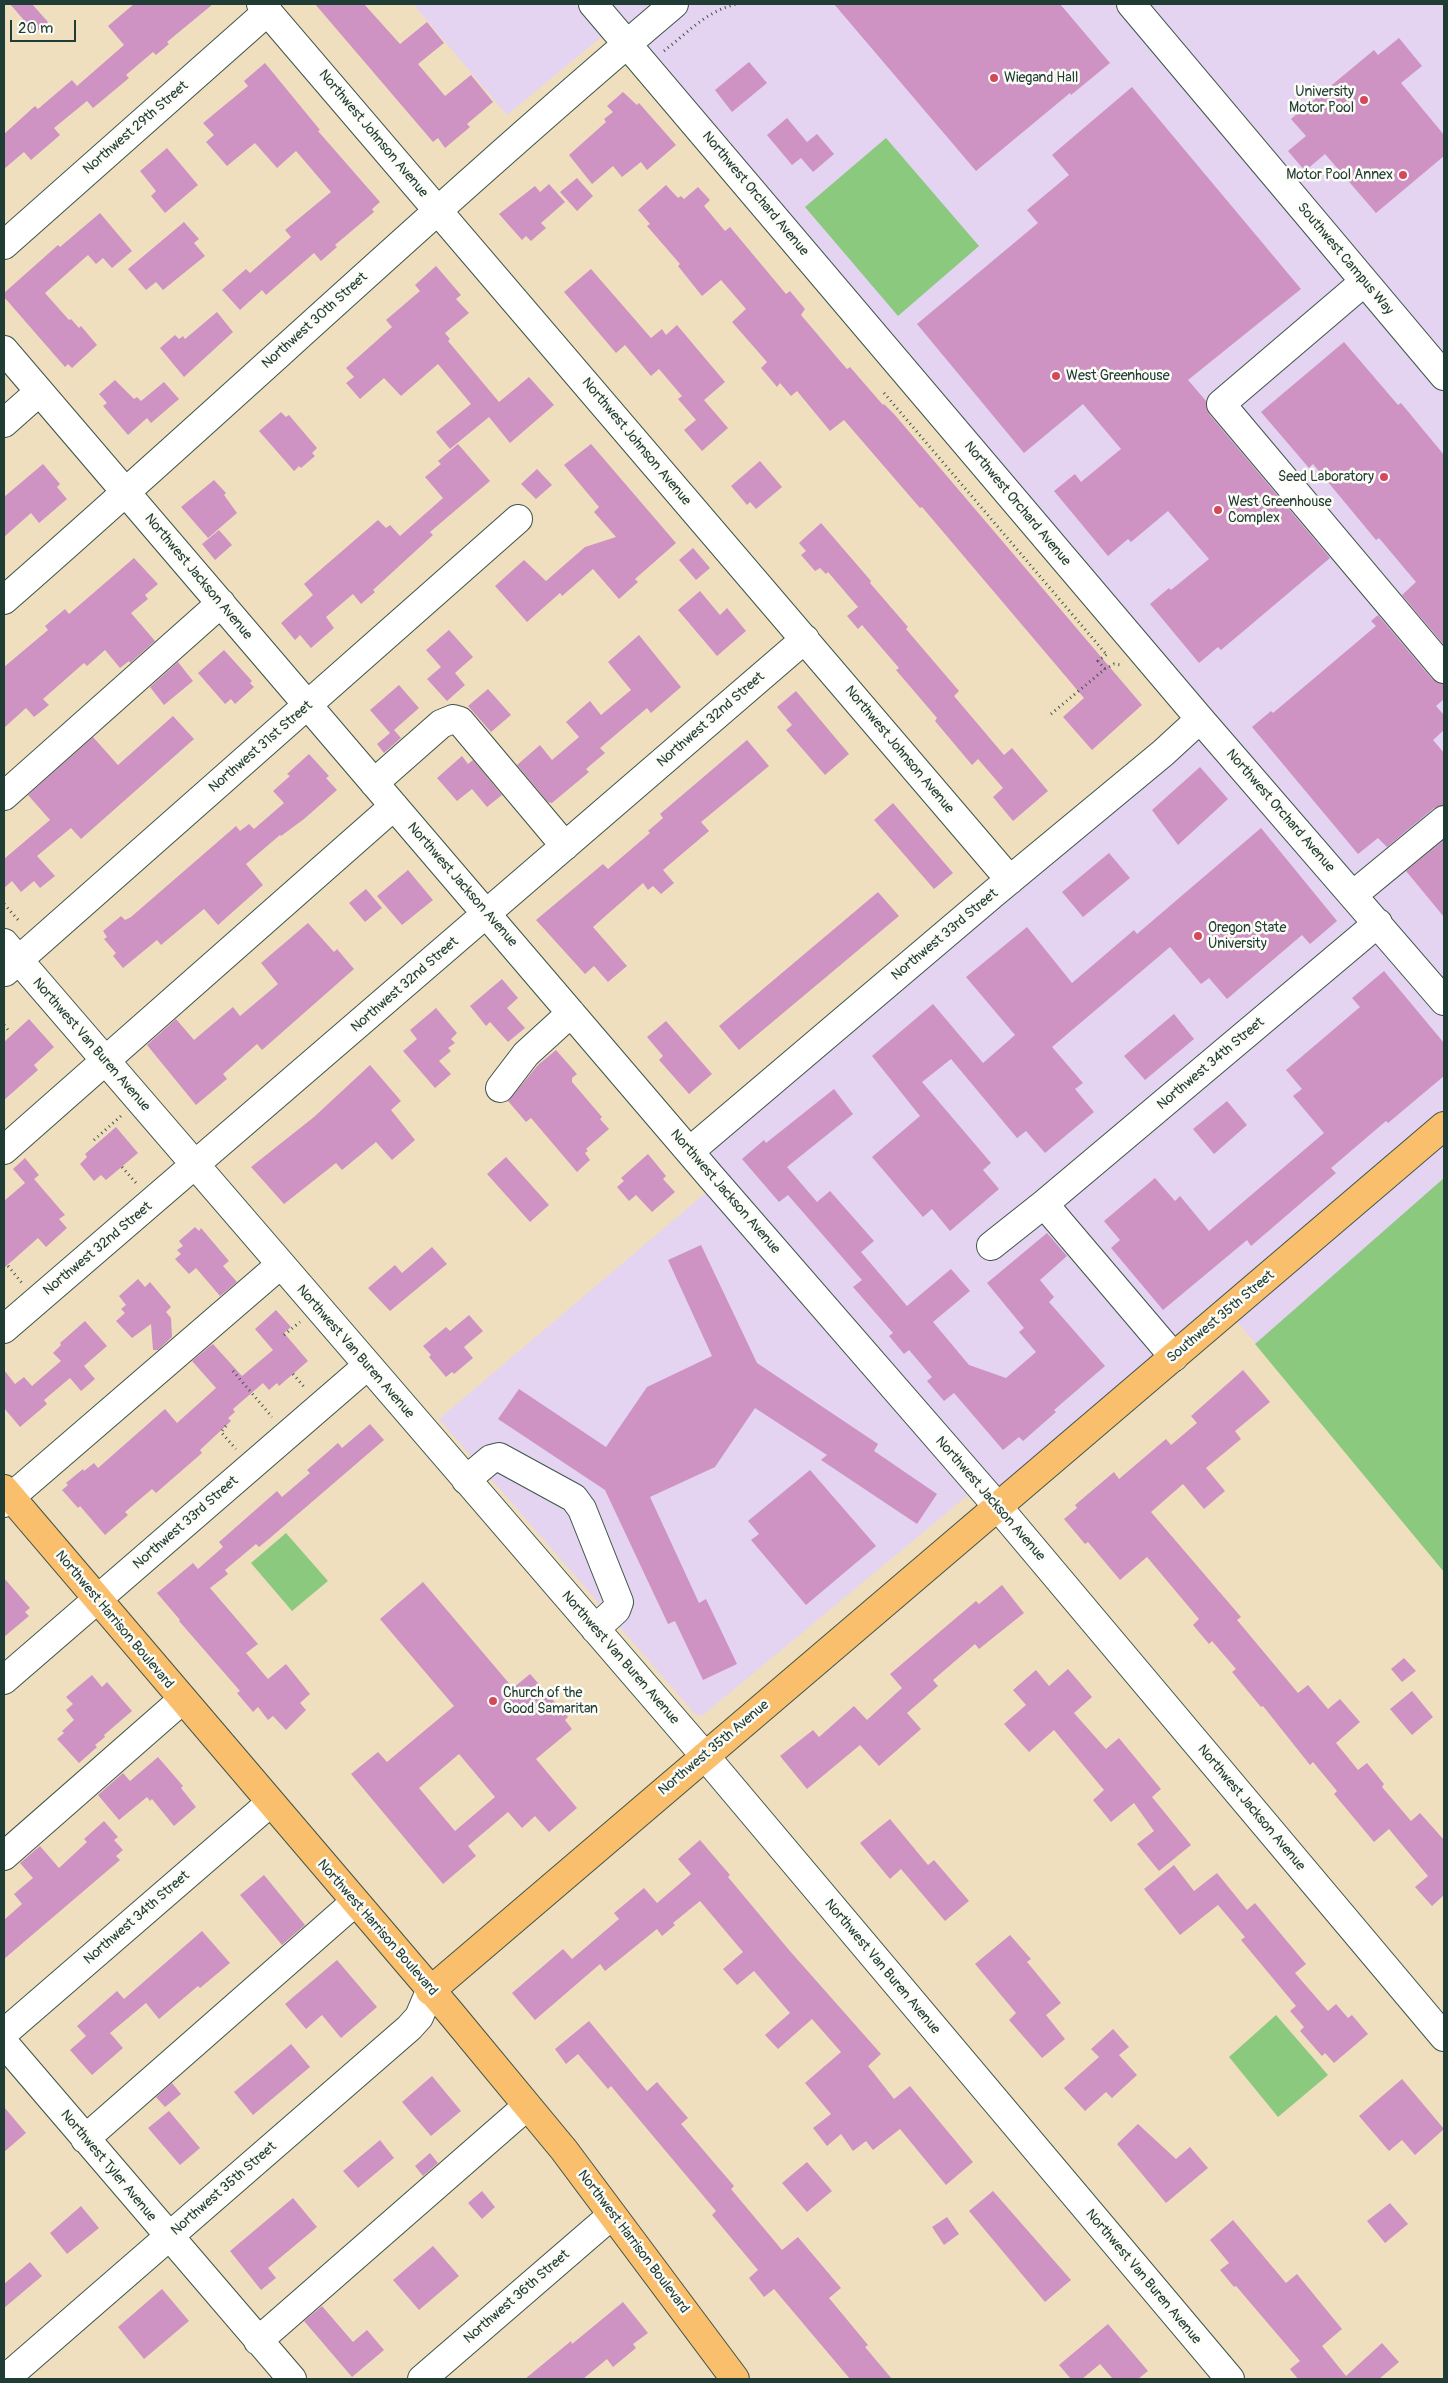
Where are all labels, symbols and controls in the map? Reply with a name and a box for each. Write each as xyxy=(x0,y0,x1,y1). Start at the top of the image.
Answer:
scale bar xyxy=(12,10,79,42)
text: 20 m xyxy=(18,19,53,38)
street label: Northwest Johnson Avenue xyxy=(315,67,431,201)
place label: Wiegand Hall xyxy=(1004,70,1078,86)
marker: Wiegand Hall xyxy=(988,72,1000,84)
street label: Northwest 29th Street xyxy=(80,78,192,178)
place label: University Motor Pool xyxy=(1289,84,1354,116)
marker: University Motor Pool xyxy=(1358,94,1370,106)
street label: Northwest Orchard Avenue xyxy=(698,128,812,260)
place label: Motor Pool Annex xyxy=(1286,167,1393,183)
marker: Motor Pool Annex xyxy=(1397,169,1409,181)
street label: Southwest Campus Way xyxy=(1293,200,1397,318)
street label: Northwest 30th Street xyxy=(259,269,371,373)
place label: West Greenhouse xyxy=(1066,368,1170,384)
marker: West Greenhouse xyxy=(1050,370,1062,382)
street label: Northwest Johnson Avenue xyxy=(578,375,694,509)
street label: Northwest Orchard Avenue xyxy=(960,438,1074,570)
place label: Seed Laboratory xyxy=(1278,469,1374,485)
marker: Seed Laboratory xyxy=(1378,471,1390,483)
place label: West Greenhouse Complex xyxy=(1228,494,1332,526)
marker: West Greenhouse Complex xyxy=(1212,504,1224,516)
street label: Northwest Jackson Avenue xyxy=(140,511,256,643)
street label: Northwest 32nd Street xyxy=(654,669,768,771)
street label: Northwest Johnson Avenue xyxy=(841,683,957,817)
street label: Northwest 31st Street xyxy=(206,697,316,797)
street label: Northwest Orchard Avenue xyxy=(1222,746,1338,876)
street label: Northwest Jackson Avenue xyxy=(403,819,521,951)
street label: Northwest 33rd Street xyxy=(888,886,1002,984)
place label: Oregon State University xyxy=(1208,920,1286,952)
marker: Oregon State University xyxy=(1192,930,1204,942)
street label: Northwest 32nd Street xyxy=(348,934,462,1036)
street label: Northwest Van Buren Avenue xyxy=(28,975,154,1115)
street label: Northwest 34th Street xyxy=(1154,1014,1268,1114)
street label: Northwest Jackson Avenue xyxy=(666,1126,784,1258)
street label: Northwest 32nd Street xyxy=(40,1199,156,1299)
street label: Southwest 35th Street xyxy=(1164,1267,1278,1367)
street label: Northwest Van Buren Avenue xyxy=(292,1282,418,1422)
street label: Northwest Jackson Avenue xyxy=(931,1433,1049,1565)
street label: Northwest 33rd Street xyxy=(130,1473,242,1573)
street label: Northwest Harrison Boulevard xyxy=(51,1548,177,1692)
street label: Northwest Van Buren Avenue xyxy=(557,1588,683,1728)
place label: Church of the Good Samaritan xyxy=(503,1685,598,1718)
marker: Church of the Good Samaritan xyxy=(487,1695,499,1707)
street label: Northwest 35th Avenue xyxy=(655,1697,773,1799)
street label: Northwest Jackson Avenue xyxy=(1193,1742,1309,1874)
street label: Northwest Harrison Boulevard xyxy=(313,1856,441,2000)
street label: Northwest 34th Street xyxy=(81,1867,193,1969)
street label: Northwest Van Buren Avenue xyxy=(821,1896,943,2038)
street label: Northwest Tyler Avenue xyxy=(57,2107,159,2225)
street label: Northwest 35th Street xyxy=(168,2139,280,2239)
street label: Northwest Harrison Boulevard xyxy=(574,2167,692,2317)
street label: Northwest Van Buren Avenue xyxy=(1082,2206,1204,2348)
street label: Northwest 36th Street xyxy=(461,2246,573,2348)

